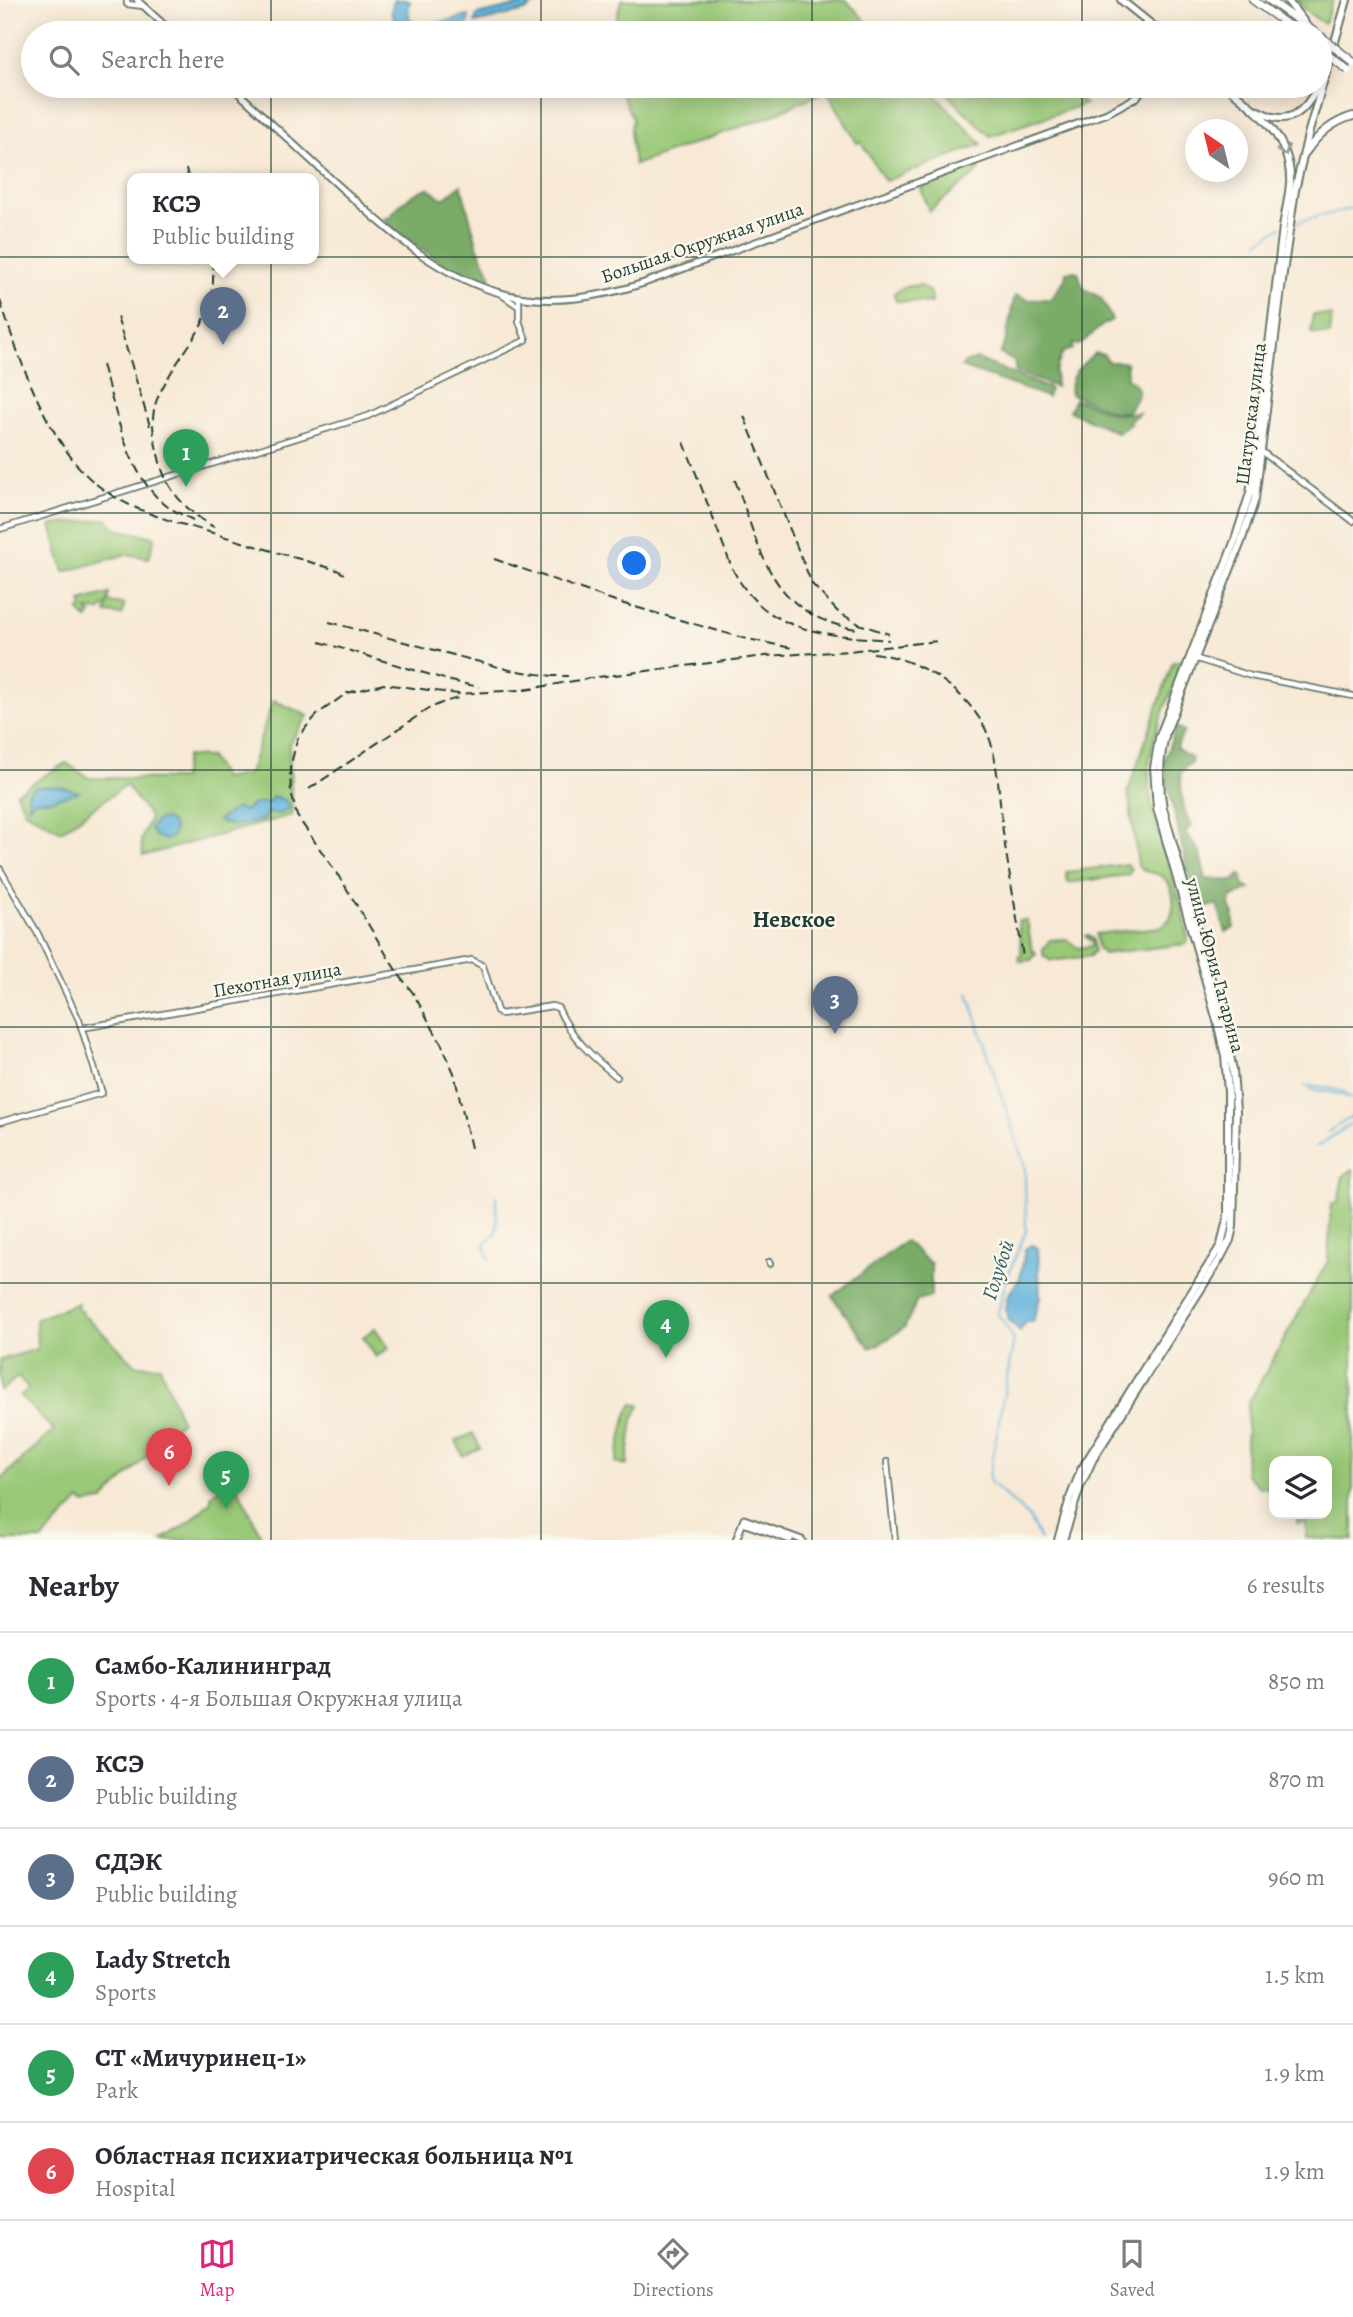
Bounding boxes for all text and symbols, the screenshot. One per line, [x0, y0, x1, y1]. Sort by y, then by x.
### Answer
search box [21, 21, 1332, 98]
icon: search [45, 41, 83, 79]
text: Search here [101, 42, 225, 77]
north arrow [1185, 119, 1248, 182]
one-way arrow [1276, 145, 1290, 157]
popup [127, 173, 319, 264]
text: КСЭ [152, 186, 201, 221]
street label: Большая Окружная улица [597, 196, 807, 290]
text: Public building [152, 221, 294, 252]
pin: 2 [200, 287, 246, 345]
street label: Шатурская улица [1229, 341, 1273, 487]
pin: 1 [163, 429, 209, 487]
your location [617, 546, 651, 580]
street label: улица Юрия Гагарина [1179, 874, 1251, 1056]
district label: Невское [753, 904, 835, 935]
street label: Пехотная улица [211, 956, 344, 1004]
pin: 3 [812, 976, 858, 1034]
water label: Голубой [975, 1236, 1021, 1304]
pin: 4 [643, 1300, 689, 1358]
pin: 6 [146, 1428, 192, 1486]
pin: 5 [203, 1451, 249, 1509]
map controls [1269, 1456, 1332, 1519]
button: layers [1269, 1456, 1332, 1519]
text: Nearby [28, 1566, 119, 1606]
text: 6 results [1247, 1570, 1325, 1601]
text: Самбо-Калининград [95, 1648, 331, 1683]
text: 1 [47, 1666, 55, 1697]
text: 850 m [1268, 1666, 1325, 1697]
text: Sports · 4-я Большая Окружная улица [95, 1683, 463, 1714]
text: КСЭ [95, 1746, 144, 1781]
text: 2 [45, 1764, 57, 1795]
text: 870 m [1268, 1764, 1325, 1795]
text: Public building [95, 1781, 237, 1812]
text: СДЭК [95, 1844, 162, 1879]
text: 3 [46, 1862, 56, 1893]
text: 960 m [1268, 1862, 1325, 1893]
text: Public building [95, 1879, 237, 1910]
text: Lady Stretch [95, 1942, 231, 1977]
text: 4 [46, 1960, 56, 1991]
text: 1.5 km [1265, 1960, 1325, 1991]
text: Sports [95, 1977, 156, 2008]
text: СТ «Мичуринец-1» [95, 2040, 306, 2075]
text: 5 [46, 2058, 56, 2089]
text: 1.9 km [1265, 2058, 1325, 2089]
text: Park [95, 2075, 138, 2106]
text: Областная психиатрическая больница №1 [95, 2138, 573, 2173]
text: 6 [46, 2156, 56, 2187]
text: 1.9 km [1265, 2156, 1325, 2187]
text: Hospital [95, 2173, 175, 2204]
tab: Map [198, 2235, 236, 2303]
tab: Directions [632, 2235, 714, 2303]
tab: Saved [1110, 2235, 1155, 2303]

